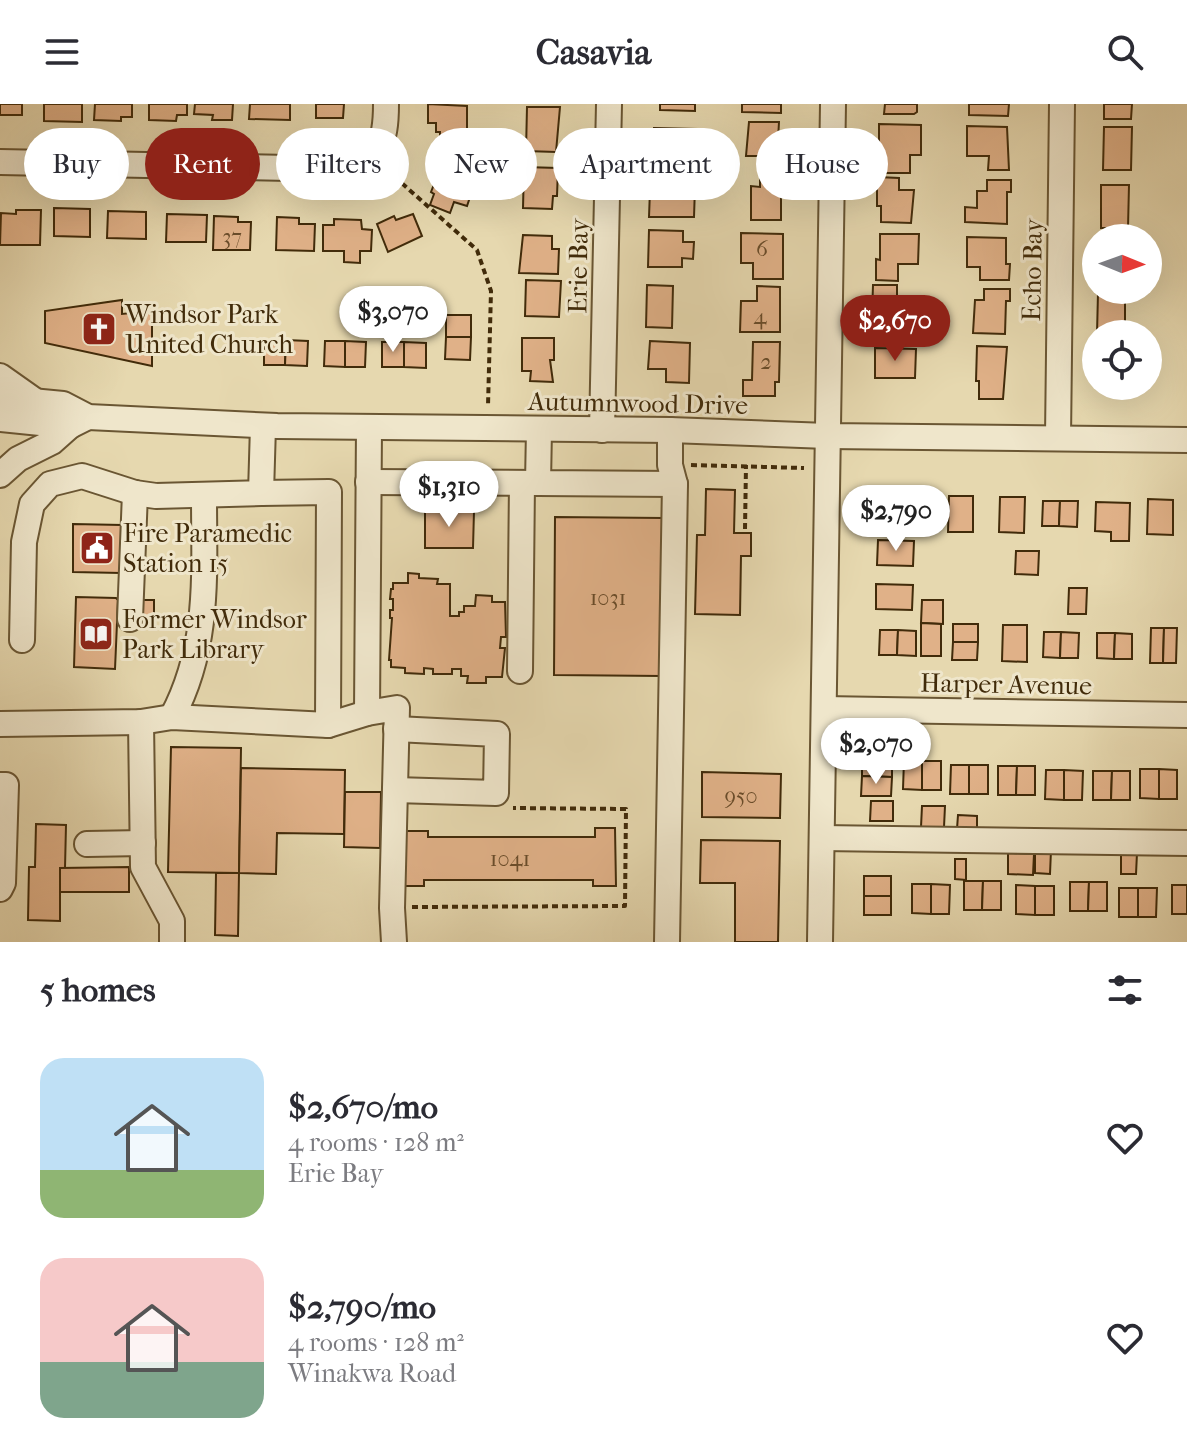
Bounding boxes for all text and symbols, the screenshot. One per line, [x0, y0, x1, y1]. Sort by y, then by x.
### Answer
icon: menu [40, 30, 84, 74]
icon: search [1103, 30, 1147, 74]
text: Casavia [536, 31, 651, 73]
chip: Buy [24, 128, 129, 200]
chip: Rent [145, 128, 260, 200]
chip: Filters [276, 128, 409, 200]
chip: New [425, 128, 537, 200]
chip: Apartment [553, 128, 740, 200]
chip: House [756, 128, 888, 200]
street label: Erie Bay [562, 217, 595, 314]
street label: Echo Bay [1016, 217, 1049, 322]
house number: 37 [222, 224, 242, 250]
north arrow [1082, 224, 1162, 304]
map controls [1082, 224, 1162, 400]
house number: 6 [756, 236, 768, 262]
pin: $3,070 [328, 286, 458, 354]
pin: $2,670 [830, 295, 960, 363]
text: $3,070 [357, 296, 429, 327]
place label: Windsor Park United Church [124, 299, 293, 360]
house number: 4 [754, 304, 768, 330]
text: $2,670 [858, 305, 932, 336]
church icon: Windsor Park United Church [80, 310, 118, 348]
button: locate [1082, 320, 1162, 400]
house number: 2 [760, 349, 772, 375]
street label: Autumnwood Drive [527, 386, 748, 421]
pin: $1,310 [384, 461, 514, 529]
text: $1,310 [418, 471, 480, 502]
pin: $2,790 [831, 485, 961, 553]
text: $2,790 [860, 495, 932, 526]
place label: Fire Paramedic Station 15 [123, 518, 292, 579]
public building icon: Fire Paramedic Station 15 [78, 529, 116, 567]
house number: 1031 [590, 585, 626, 611]
place label: Former Windsor Park Library [122, 604, 307, 665]
library icon: Former Windsor Park Library [77, 615, 115, 653]
street label: Harper Avenue [920, 668, 1092, 701]
pin: $2,070 [811, 718, 941, 786]
text: $2,070 [839, 728, 913, 759]
house number: 950 [724, 783, 758, 809]
house number: 1041 [490, 846, 530, 872]
icon: filters [1103, 968, 1147, 1012]
text: 5 homes [40, 970, 155, 1010]
text: $2,670/mo [288, 1087, 438, 1127]
icon: home [104, 1090, 200, 1186]
icon: heart [1103, 1116, 1147, 1160]
text: 4 rooms · 128 m² [288, 1127, 464, 1158]
text: Erie Bay [288, 1158, 383, 1189]
text: $2,790/mo [288, 1287, 436, 1327]
icon: home [104, 1290, 200, 1386]
icon: heart [1103, 1316, 1147, 1360]
text: 4 rooms · 128 m² [288, 1327, 464, 1358]
text: Winakwa Road [288, 1358, 456, 1389]

